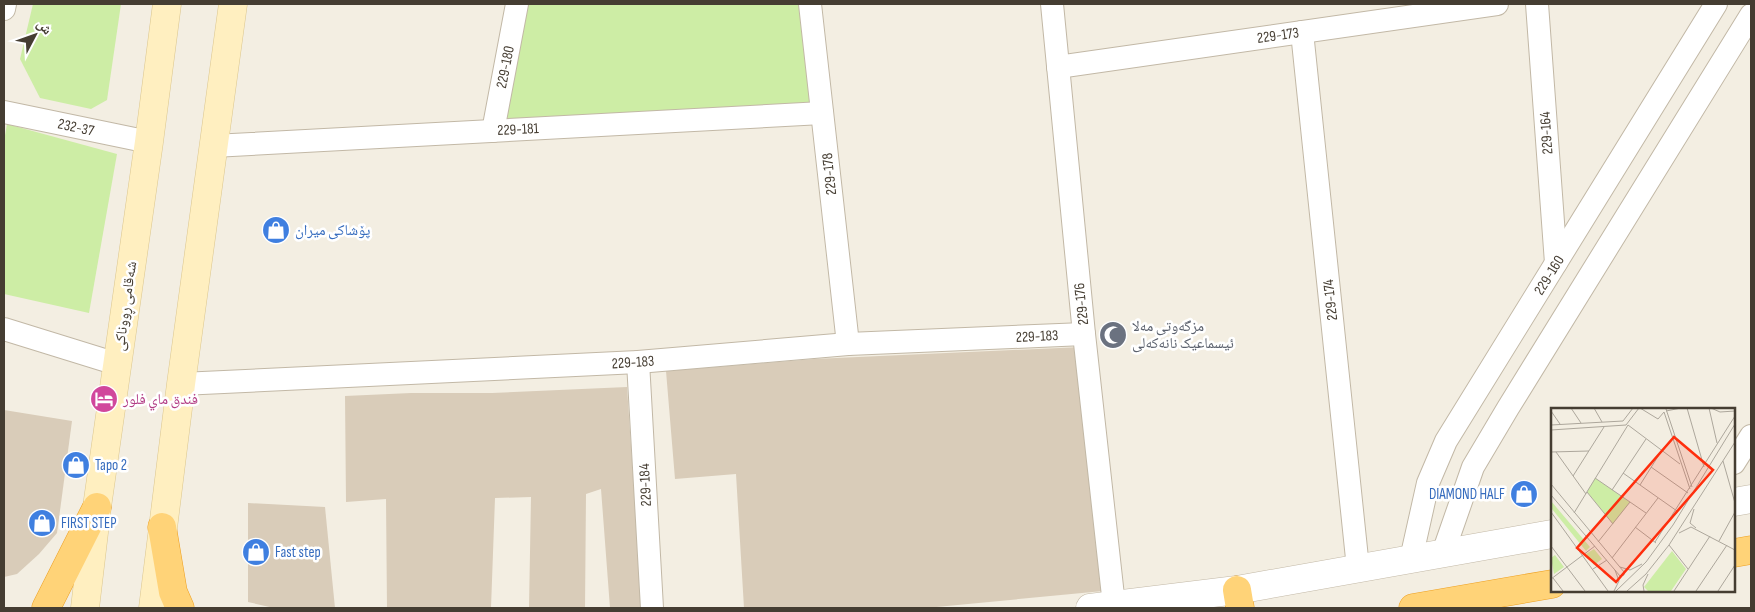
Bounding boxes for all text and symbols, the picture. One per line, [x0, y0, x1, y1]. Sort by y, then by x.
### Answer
north arrow [10, 10, 60, 60]
text: ش [33, 16, 56, 38]
street label: 229-173 [1256, 23, 1300, 48]
street label: 229-180 [492, 44, 519, 90]
street label: 229-164 [1536, 111, 1557, 155]
street label: 232-37 [56, 114, 96, 141]
street label: 229-181 [497, 119, 540, 140]
street label: 229-178 [818, 152, 841, 196]
shop icon: پۆشاکی ميران [261, 215, 291, 245]
place label: پۆشاکی ميران [295, 221, 370, 240]
street label: 229-160 [1530, 252, 1569, 299]
street label: شەقامی ڕووناکی [110, 260, 143, 353]
street label: 229-174 [1319, 278, 1342, 321]
street label: 229-176 [1070, 282, 1093, 326]
place label: مزگەوتی مەلا ئیسماعیک نانەکەلی [1132, 317, 1234, 353]
mosque icon: مزگەوتی مەلا ئیسماعیک نانەکەلی [1098, 320, 1128, 350]
street label: 229-183 [1015, 326, 1059, 347]
street label: 229-183 [611, 352, 655, 373]
hotel icon: فندق ماي فلور [89, 384, 119, 414]
place label: فندق ماي فلور [122, 390, 198, 411]
inset map [1551, 408, 1735, 592]
shop icon: Tapo 2 [61, 450, 91, 480]
place label: Tapo 2 [95, 456, 127, 475]
street label: 229-184 [635, 463, 656, 507]
shop icon: DIAMOND HALF [1509, 479, 1539, 509]
place label: DIAMOND HALF [1429, 485, 1505, 504]
shop icon: FIRST STEP [27, 508, 57, 538]
place label: FIRST STEP [61, 514, 117, 533]
shop icon: Fast step [241, 537, 271, 567]
place label: Fast step [275, 543, 321, 562]

